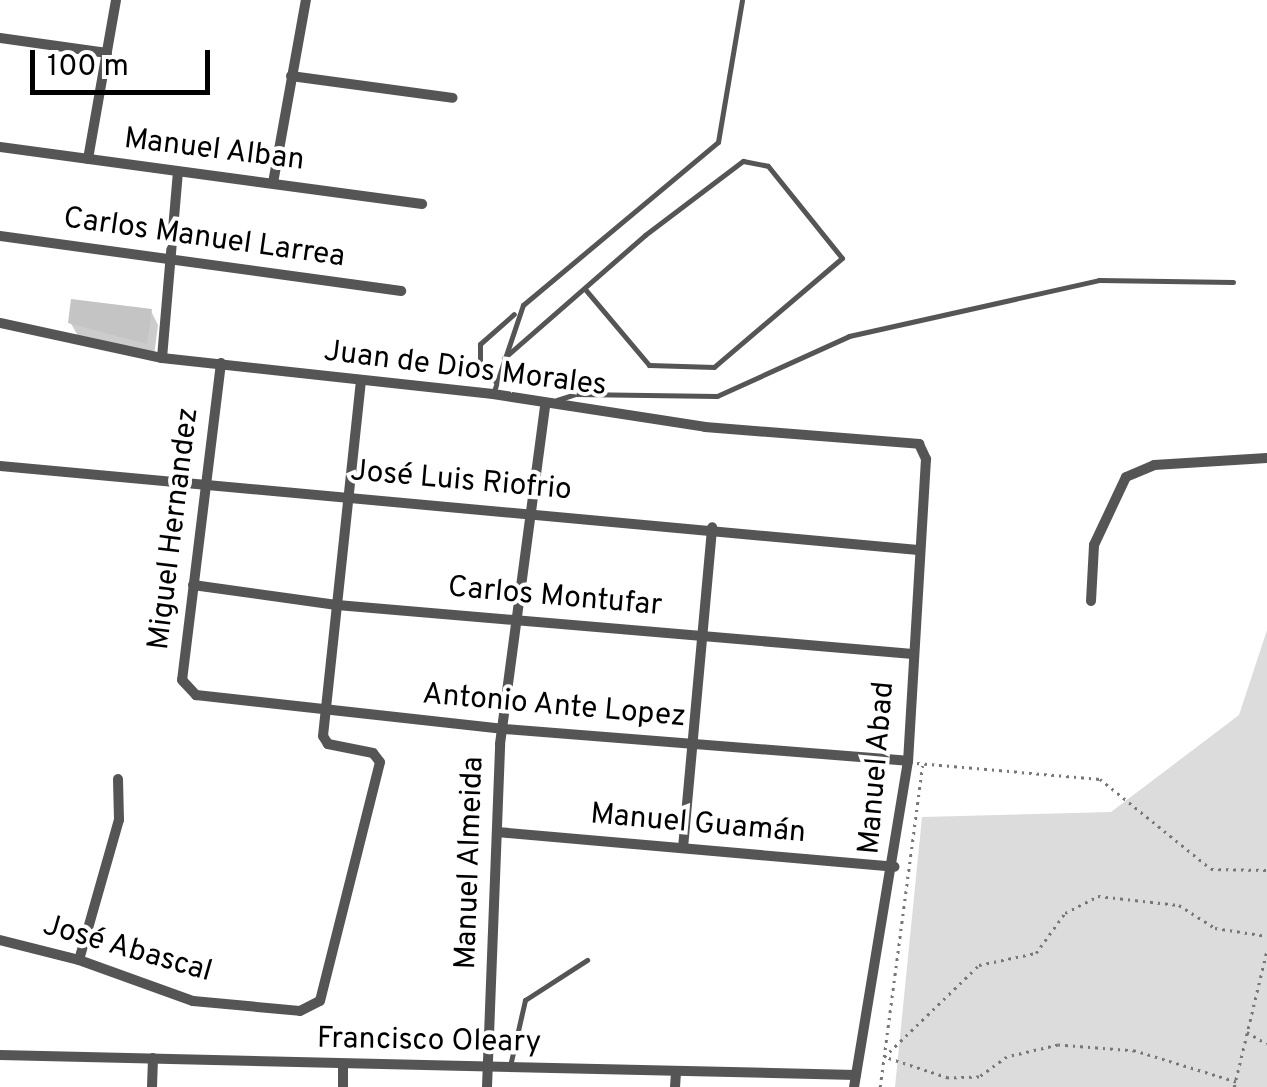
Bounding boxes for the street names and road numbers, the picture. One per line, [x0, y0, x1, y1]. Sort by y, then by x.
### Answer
street label: Manuel Alban [121, 122, 307, 180]
street label: Carlos Manuel Larrea [61, 201, 347, 277]
street label: Juan de Dios Morales [322, 335, 608, 405]
street label: Miguel Hernandez [142, 406, 208, 652]
street label: José Luis Riofrio [349, 454, 573, 510]
street label: Carlos Montufar [446, 571, 664, 625]
street label: Antonio Ante Lopez [420, 677, 688, 737]
street label: Manuel Abad [852, 679, 904, 857]
street label: Manuel Almeida [449, 755, 493, 971]
street label: Manuel Guamán [589, 798, 807, 852]
street label: José Abascal [38, 909, 216, 991]
street label: Francisco Oleary [317, 1022, 541, 1062]

